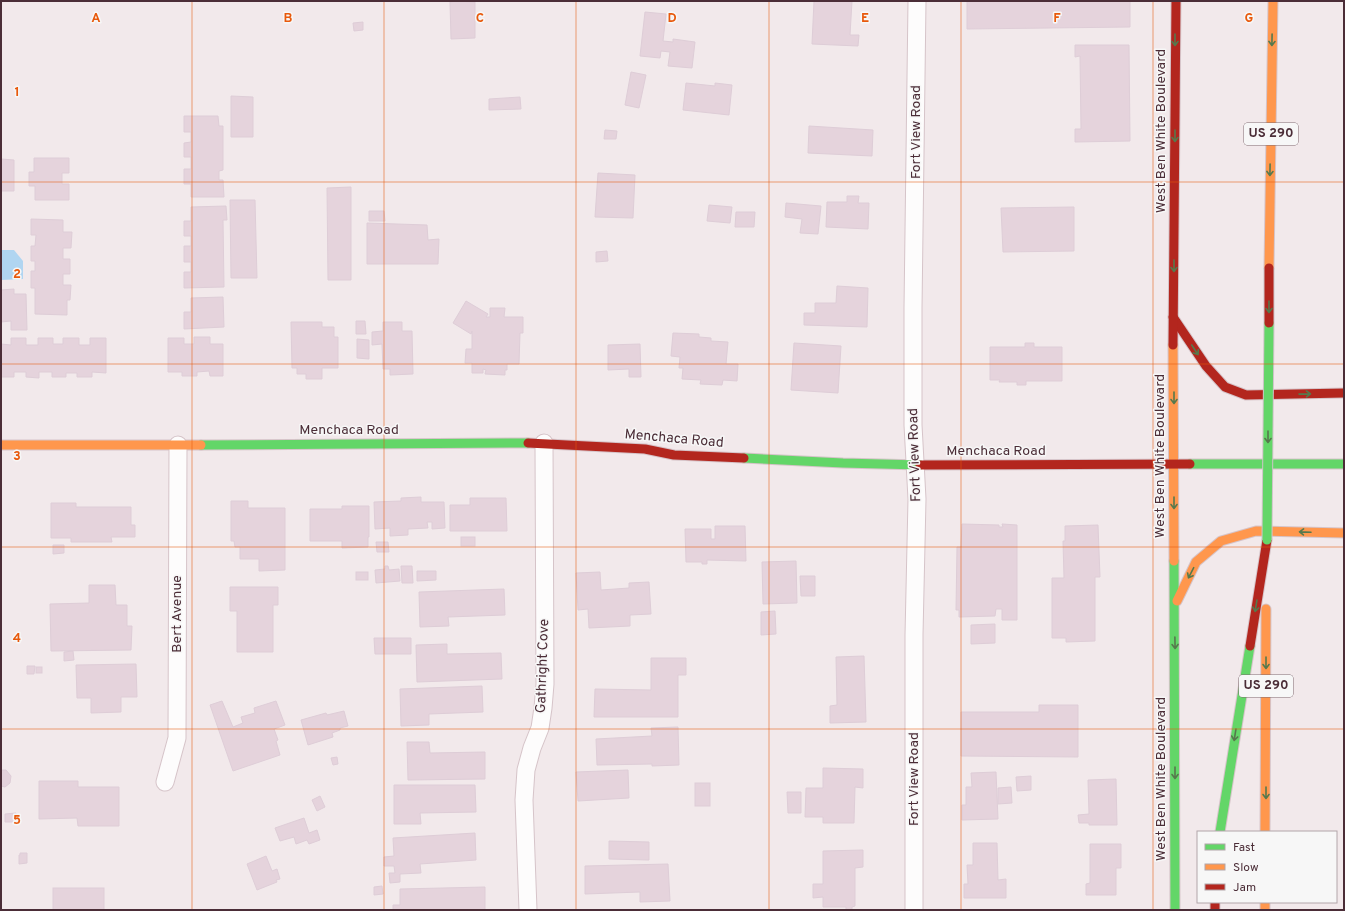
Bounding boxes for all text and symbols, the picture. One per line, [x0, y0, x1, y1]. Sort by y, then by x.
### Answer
text: A [91, 11, 101, 27]
text: B [284, 11, 293, 27]
text: C [476, 11, 484, 27]
text: D [667, 11, 677, 27]
text: E [861, 11, 869, 27]
text: F [1053, 11, 1061, 27]
text: G [1245, 11, 1254, 27]
one-way arrow [1171, 33, 1179, 46]
one-way arrow [1268, 33, 1276, 46]
street label: West Ben White Boulevard [1153, 49, 1170, 213]
text: 1 [14, 85, 20, 101]
street label: Fort View Road [908, 85, 925, 179]
road number: US 290 [1244, 123, 1298, 145]
one-way arrow [1171, 129, 1179, 142]
one-way arrow [1266, 163, 1274, 176]
one-way arrow [1170, 259, 1178, 272]
text: 2 [13, 267, 21, 283]
one-way arrow [1265, 300, 1272, 313]
one-way arrow [1191, 344, 1199, 355]
street label: West Ben White Boulevard [1152, 374, 1169, 538]
one-way arrow [1298, 390, 1311, 398]
one-way arrow [1170, 391, 1178, 404]
street label: Fort View Road [905, 408, 925, 502]
street label: Menchaca Road [299, 422, 399, 439]
street label: Menchaca Road [624, 426, 724, 452]
one-way arrow [1264, 430, 1272, 443]
street label: Menchaca Road [946, 443, 1046, 460]
text: 3 [13, 449, 21, 465]
one-way arrow [1170, 496, 1178, 509]
one-way arrow [1299, 528, 1312, 536]
one-way arrow [1187, 567, 1194, 579]
street label: Bert Avenue [169, 575, 186, 653]
one-way arrow [1252, 599, 1260, 612]
street label: Gathright Cove [533, 619, 553, 713]
text: 4 [13, 631, 21, 647]
one-way arrow [1171, 636, 1179, 649]
one-way arrow [1262, 656, 1270, 669]
road number: US 290 [1239, 675, 1293, 697]
street label: West Ben White Boulevard [1153, 697, 1170, 861]
one-way arrow [1231, 728, 1239, 741]
street label: Fort View Road [906, 732, 923, 826]
one-way arrow [1171, 766, 1179, 779]
one-way arrow [1262, 786, 1270, 799]
text: 5 [13, 813, 21, 829]
legend [1197, 831, 1337, 903]
text: Fast [1233, 840, 1255, 856]
text: Slow [1233, 860, 1259, 876]
text: Jam [1233, 880, 1256, 896]

